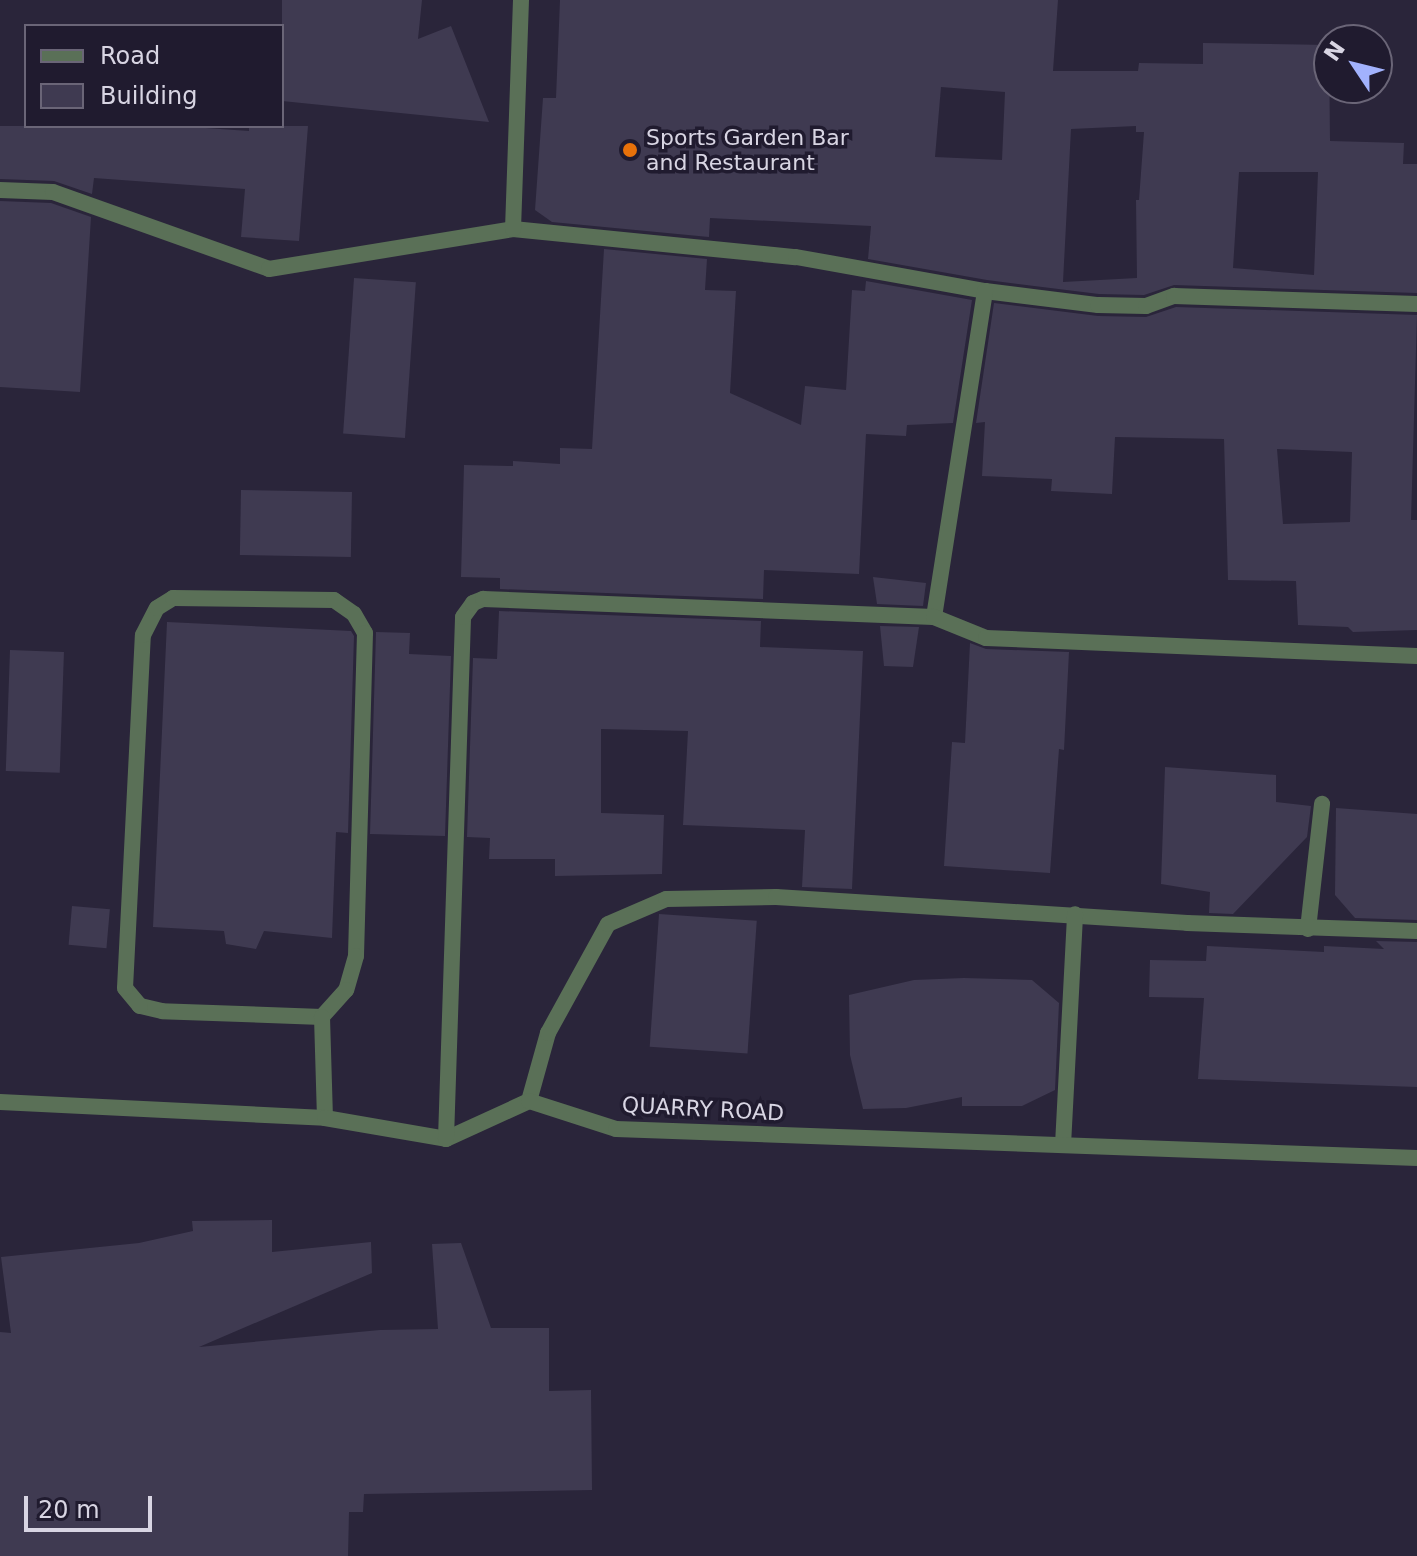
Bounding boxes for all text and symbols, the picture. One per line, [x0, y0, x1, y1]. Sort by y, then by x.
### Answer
legend [24, 24, 284, 128]
north arrow [1313, 24, 1393, 104]
text: N [1319, 36, 1350, 66]
text: Road [100, 42, 160, 70]
text: Building [100, 82, 197, 110]
place label: Sports Garden Bar and Restaurant [646, 124, 849, 176]
marker: Sports Garden Bar and Restaurant [621, 141, 639, 159]
street label: QUARRY ROAD [621, 1092, 785, 1126]
scale bar [28, 1480, 156, 1530]
text: 20 m [38, 1496, 100, 1524]

